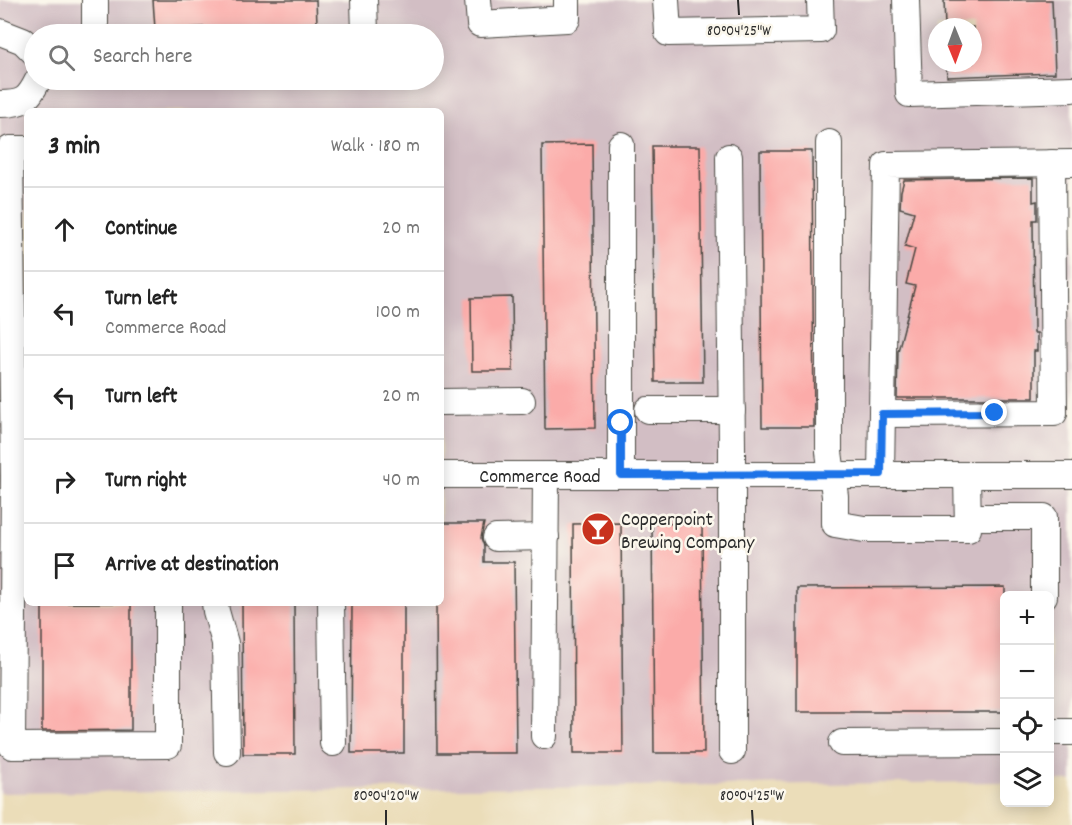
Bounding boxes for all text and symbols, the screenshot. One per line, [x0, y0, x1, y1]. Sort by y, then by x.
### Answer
north arrow [928, 18, 982, 72]
text: 80°04'25"W [707, 21, 771, 43]
search box [24, 24, 444, 90]
icon: search [45, 41, 78, 74]
text: Search here [93, 42, 192, 73]
text: 3 min [48, 129, 100, 166]
text: Walk · 180 m [331, 133, 420, 161]
icon: ahead [48, 213, 81, 246]
text: Continue [105, 214, 177, 245]
text: 20 m [382, 215, 420, 243]
text: Turn left [105, 284, 177, 315]
icon: left [48, 297, 81, 330]
text: 100 m [376, 299, 420, 327]
text: Commerce Road [105, 315, 226, 343]
icon: left [48, 381, 81, 414]
text: Turn left [105, 382, 177, 413]
text: 20 m [382, 383, 420, 411]
route end [981, 399, 1007, 425]
route start [607, 409, 633, 435]
street label: Commerce Road [479, 464, 601, 492]
icon: right [48, 465, 81, 498]
text: Turn right [105, 466, 187, 497]
text: 40 m [382, 467, 420, 495]
place label: Copperpoint Brewing Company [621, 507, 755, 558]
bar icon: Copperpoint Brewing Company [580, 511, 616, 547]
icon: arrive [48, 549, 81, 582]
text: Arrive at destination [105, 550, 279, 581]
map controls [1000, 591, 1054, 807]
button: + [1000, 591, 1054, 645]
button: − [1000, 645, 1054, 699]
button: locate [1000, 699, 1054, 753]
button: layers [1000, 753, 1054, 807]
text: 80°04'20"W [353, 786, 419, 808]
text: 80°04'25"W [720, 786, 784, 808]

